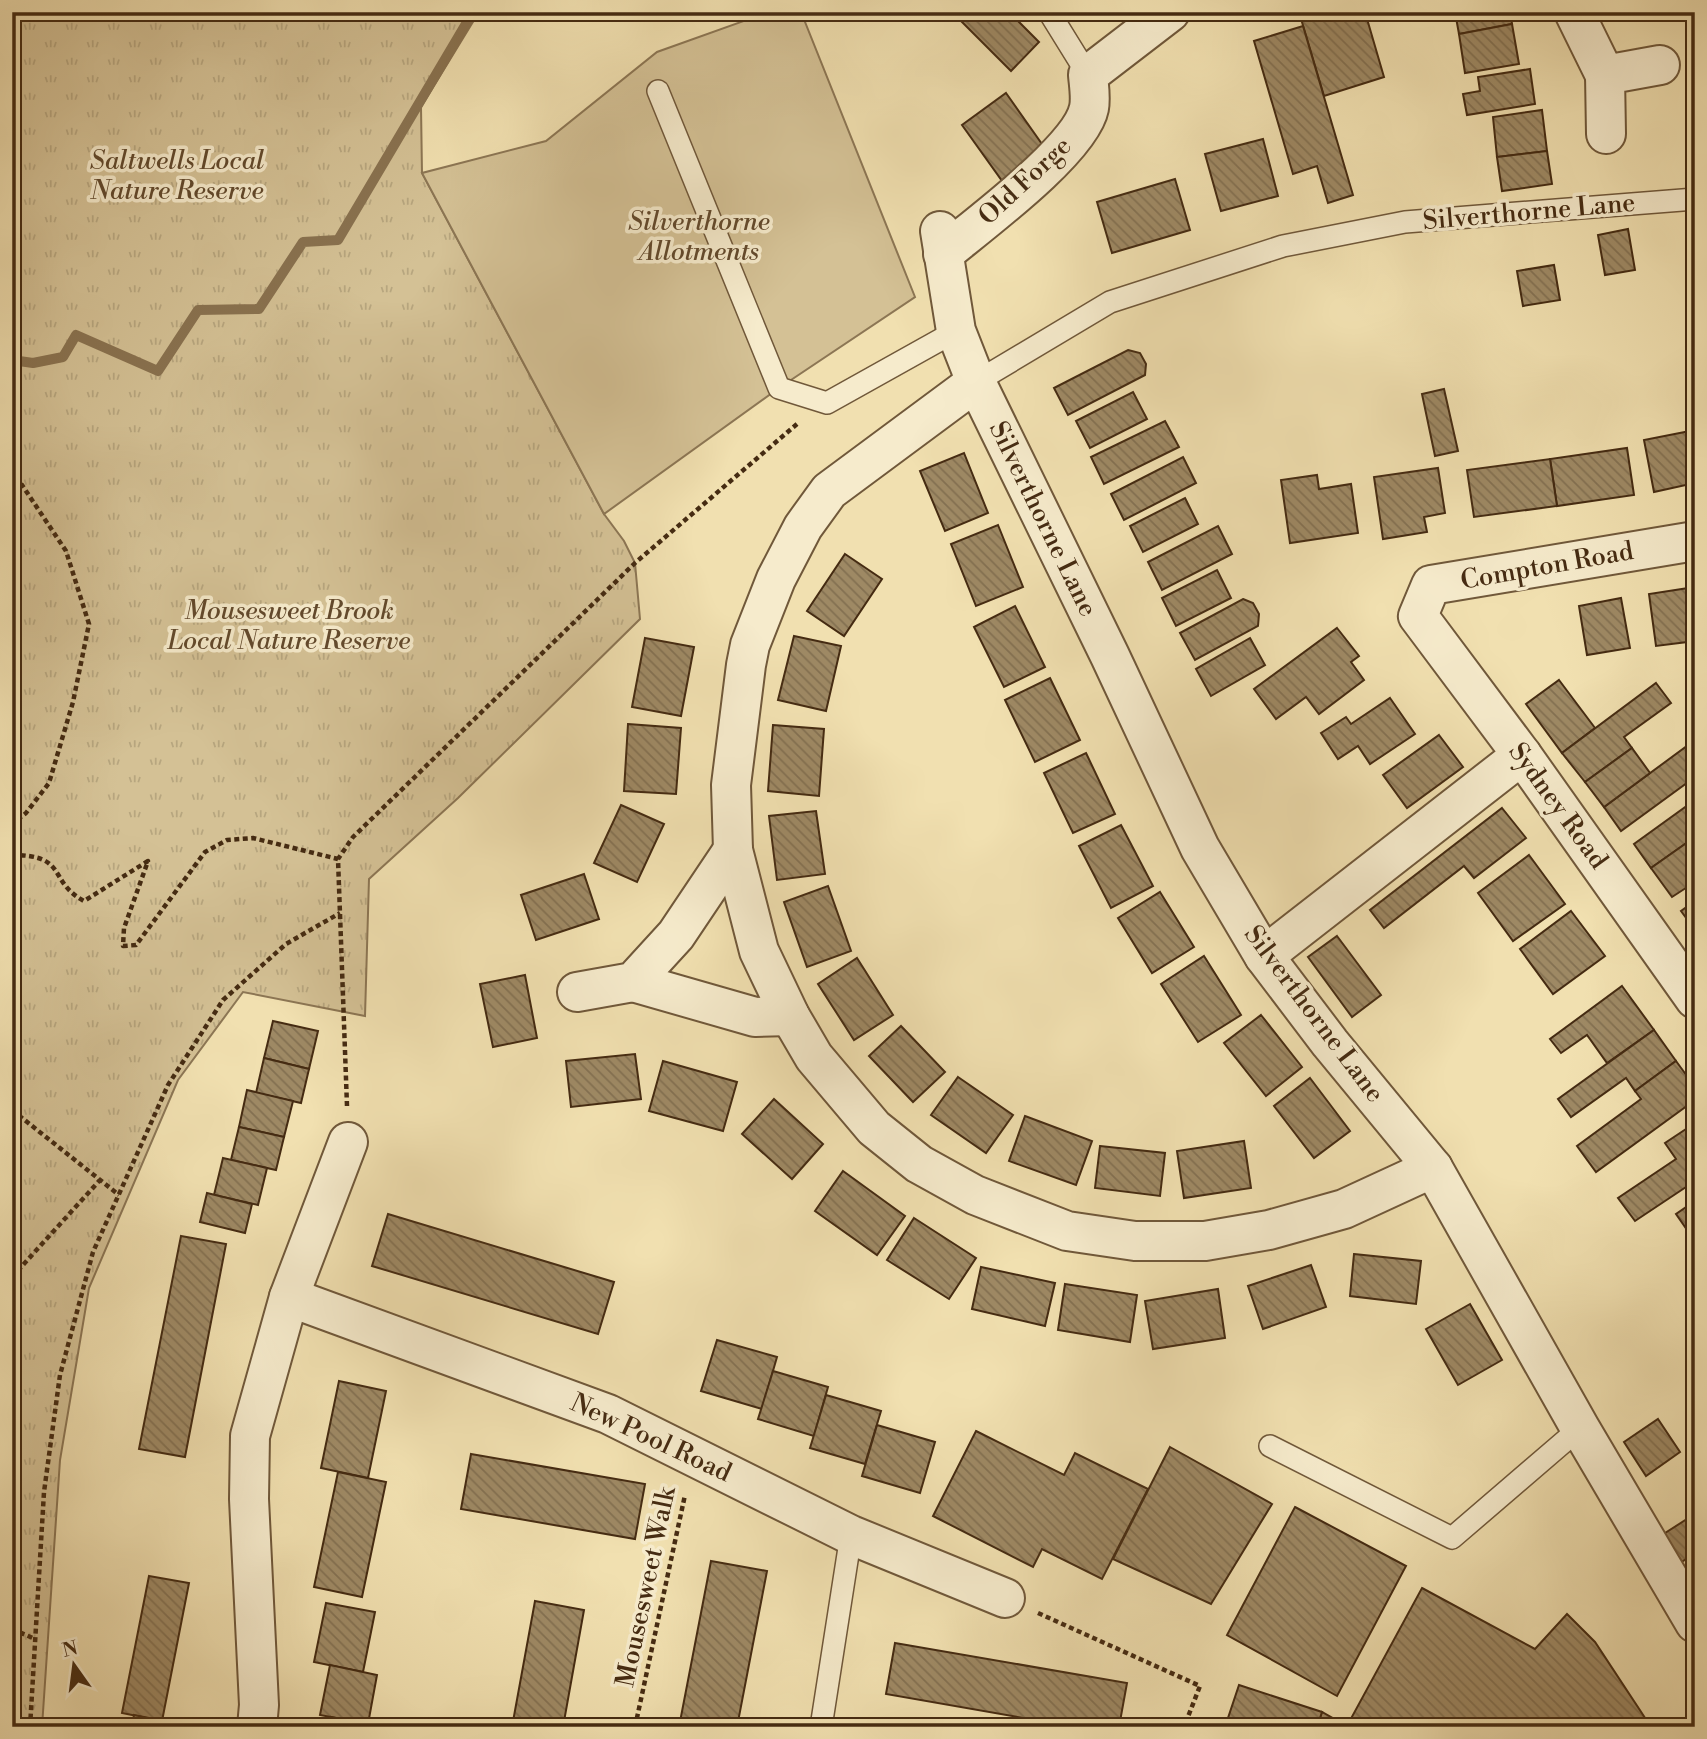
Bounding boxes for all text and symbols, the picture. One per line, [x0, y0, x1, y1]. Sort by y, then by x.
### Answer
street label: Old Forge [972, 130, 1078, 232]
park label: Saltwells Local Nature Reserve [89, 145, 265, 207]
street label: Silverthorne Lane [1421, 187, 1637, 237]
park label: Silverthorne Allotments [628, 206, 770, 268]
street label: Silverthorne Lane [982, 416, 1104, 622]
street label: Compton Road [1458, 535, 1636, 597]
park label: Mousesweet Brook Local Nature Reserve [167, 595, 410, 657]
street label: Sydney Road [1501, 737, 1615, 876]
street label: Silverthorne Lane [1237, 919, 1391, 1109]
street label: New Pool Road [565, 1387, 737, 1489]
street label: Mousesweet Walk [609, 1483, 683, 1690]
north arrow [38, 1630, 108, 1700]
text: N [60, 1636, 80, 1663]

